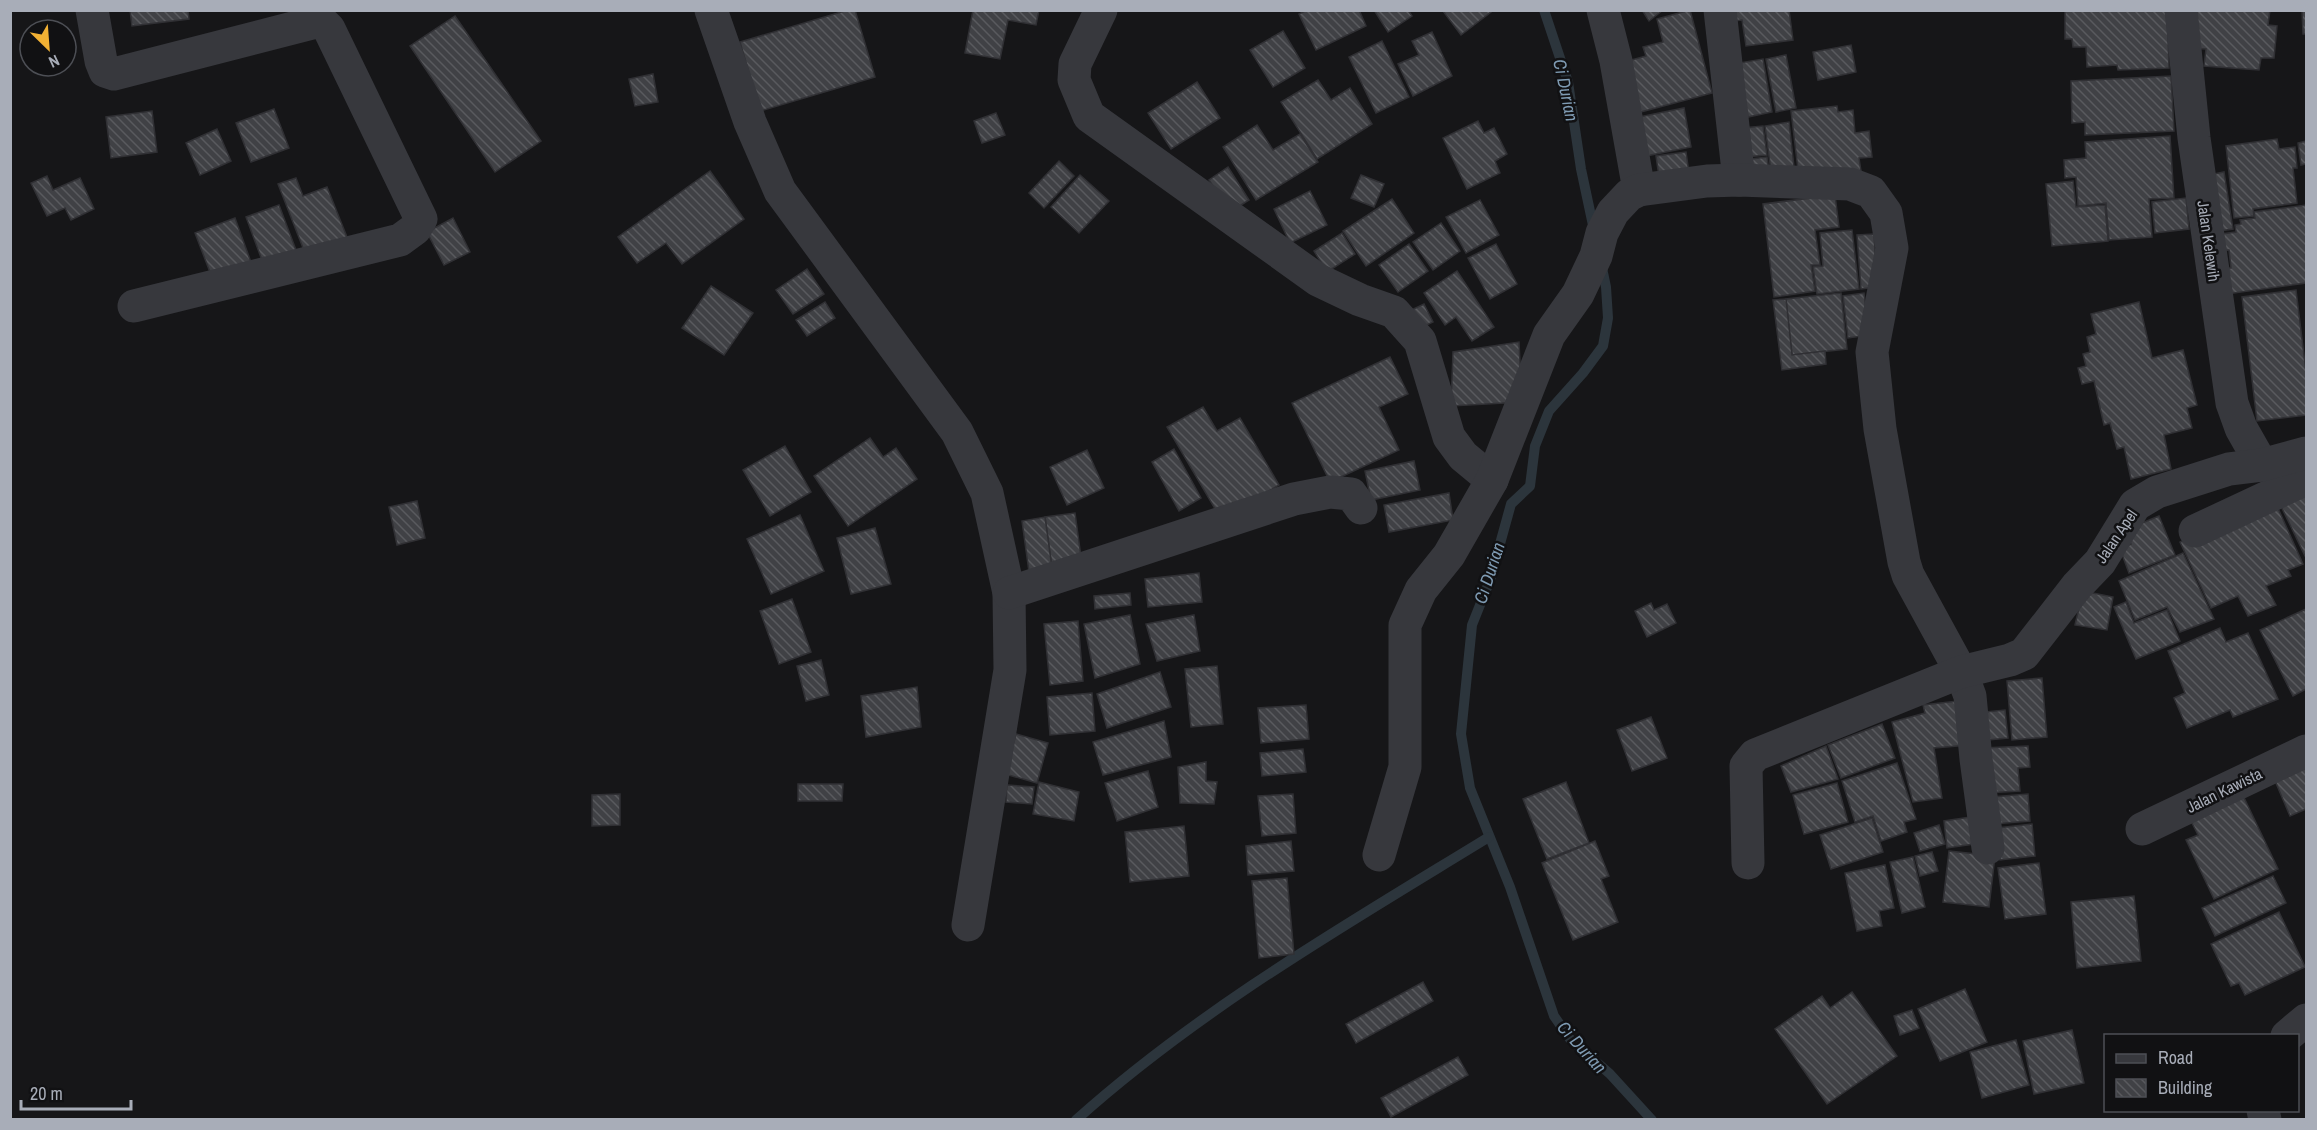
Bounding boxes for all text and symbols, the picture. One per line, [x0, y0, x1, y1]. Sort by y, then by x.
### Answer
north arrow [18, 18, 78, 78]
text: N [45, 50, 63, 74]
water label: Ci Durian [1547, 57, 1585, 123]
street label: Jalan Kelewih [2192, 199, 2226, 283]
street label: Jalan Apel [2090, 505, 2142, 567]
water label: Ci Durian [1467, 539, 1511, 607]
street label: Jalan Kawista [2182, 762, 2266, 818]
water label: Ci Durian [1552, 1015, 1612, 1079]
legend [2104, 1034, 2299, 1112]
text: Road [2158, 1045, 2193, 1070]
scale bar [21, 1073, 130, 1111]
text: Building [2158, 1075, 2213, 1100]
text: 20 m [30, 1081, 63, 1106]

